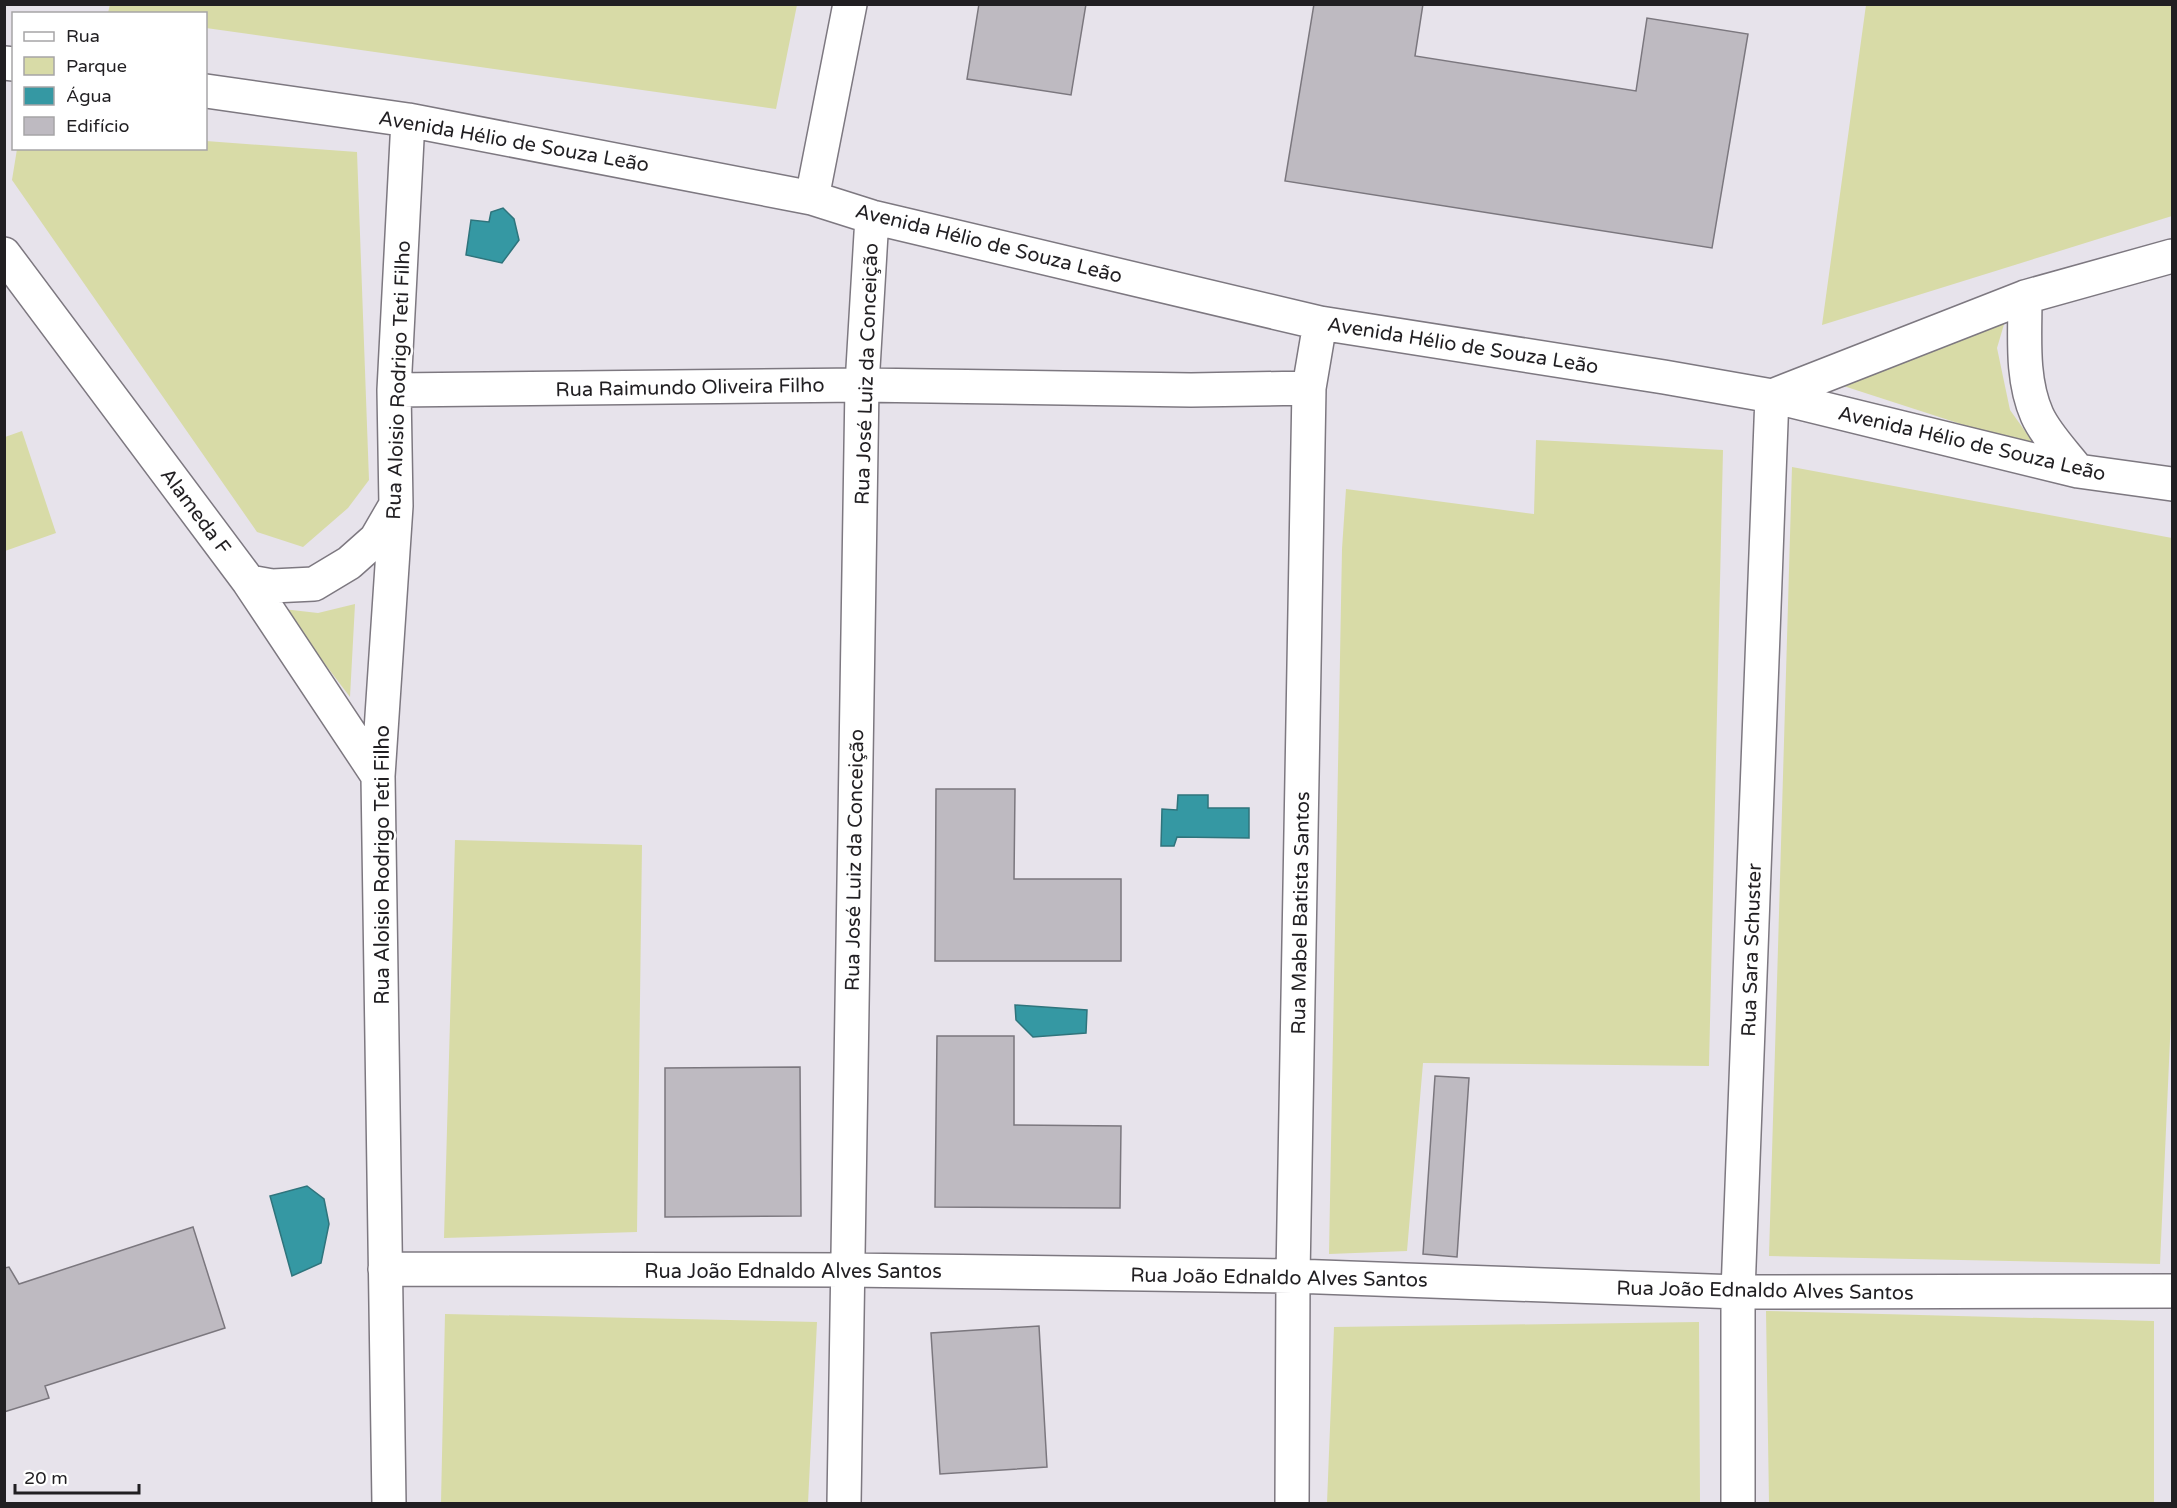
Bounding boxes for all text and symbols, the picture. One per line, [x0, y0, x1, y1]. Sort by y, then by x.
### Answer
legend [12, 12, 207, 150]
text: Rua [66, 25, 100, 47]
text: Parque [66, 55, 127, 77]
text: Água [66, 85, 112, 107]
street label: Avenida Hélio de Souza Leão [377, 106, 651, 178]
text: Edifício [66, 115, 130, 137]
street label: Avenida Hélio de Souza Leão [853, 199, 1125, 289]
street label: Rua Aloisio Rodrigo Teti Filho [382, 240, 416, 520]
street label: Rua José Luiz da Conceição [850, 243, 884, 505]
street label: Avenida Hélio de Souza Leão [1326, 313, 1600, 379]
street label: Rua Raimundo Oliveira Filho [555, 374, 825, 402]
street label: Avenida Hélio de Souza Leão [1836, 401, 2108, 486]
street label: Alameda F [155, 464, 235, 560]
street label: Rua Aloisio Rodrigo Teti Filho [371, 725, 395, 1005]
street label: Rua José Luiz da Conceição [841, 729, 869, 991]
street label: Rua Mabel Batista Santos [1287, 791, 1315, 1035]
street label: Rua Sara Schuster [1737, 862, 1767, 1037]
street label: Rua João Ednaldo Alves Santos [644, 1260, 942, 1284]
street label: Rua João Ednaldo Alves Santos [1130, 1263, 1428, 1293]
street label: Rua João Ednaldo Alves Santos [1616, 1276, 1914, 1306]
scale bar [15, 1457, 140, 1495]
text: 20 m [24, 1467, 68, 1489]

